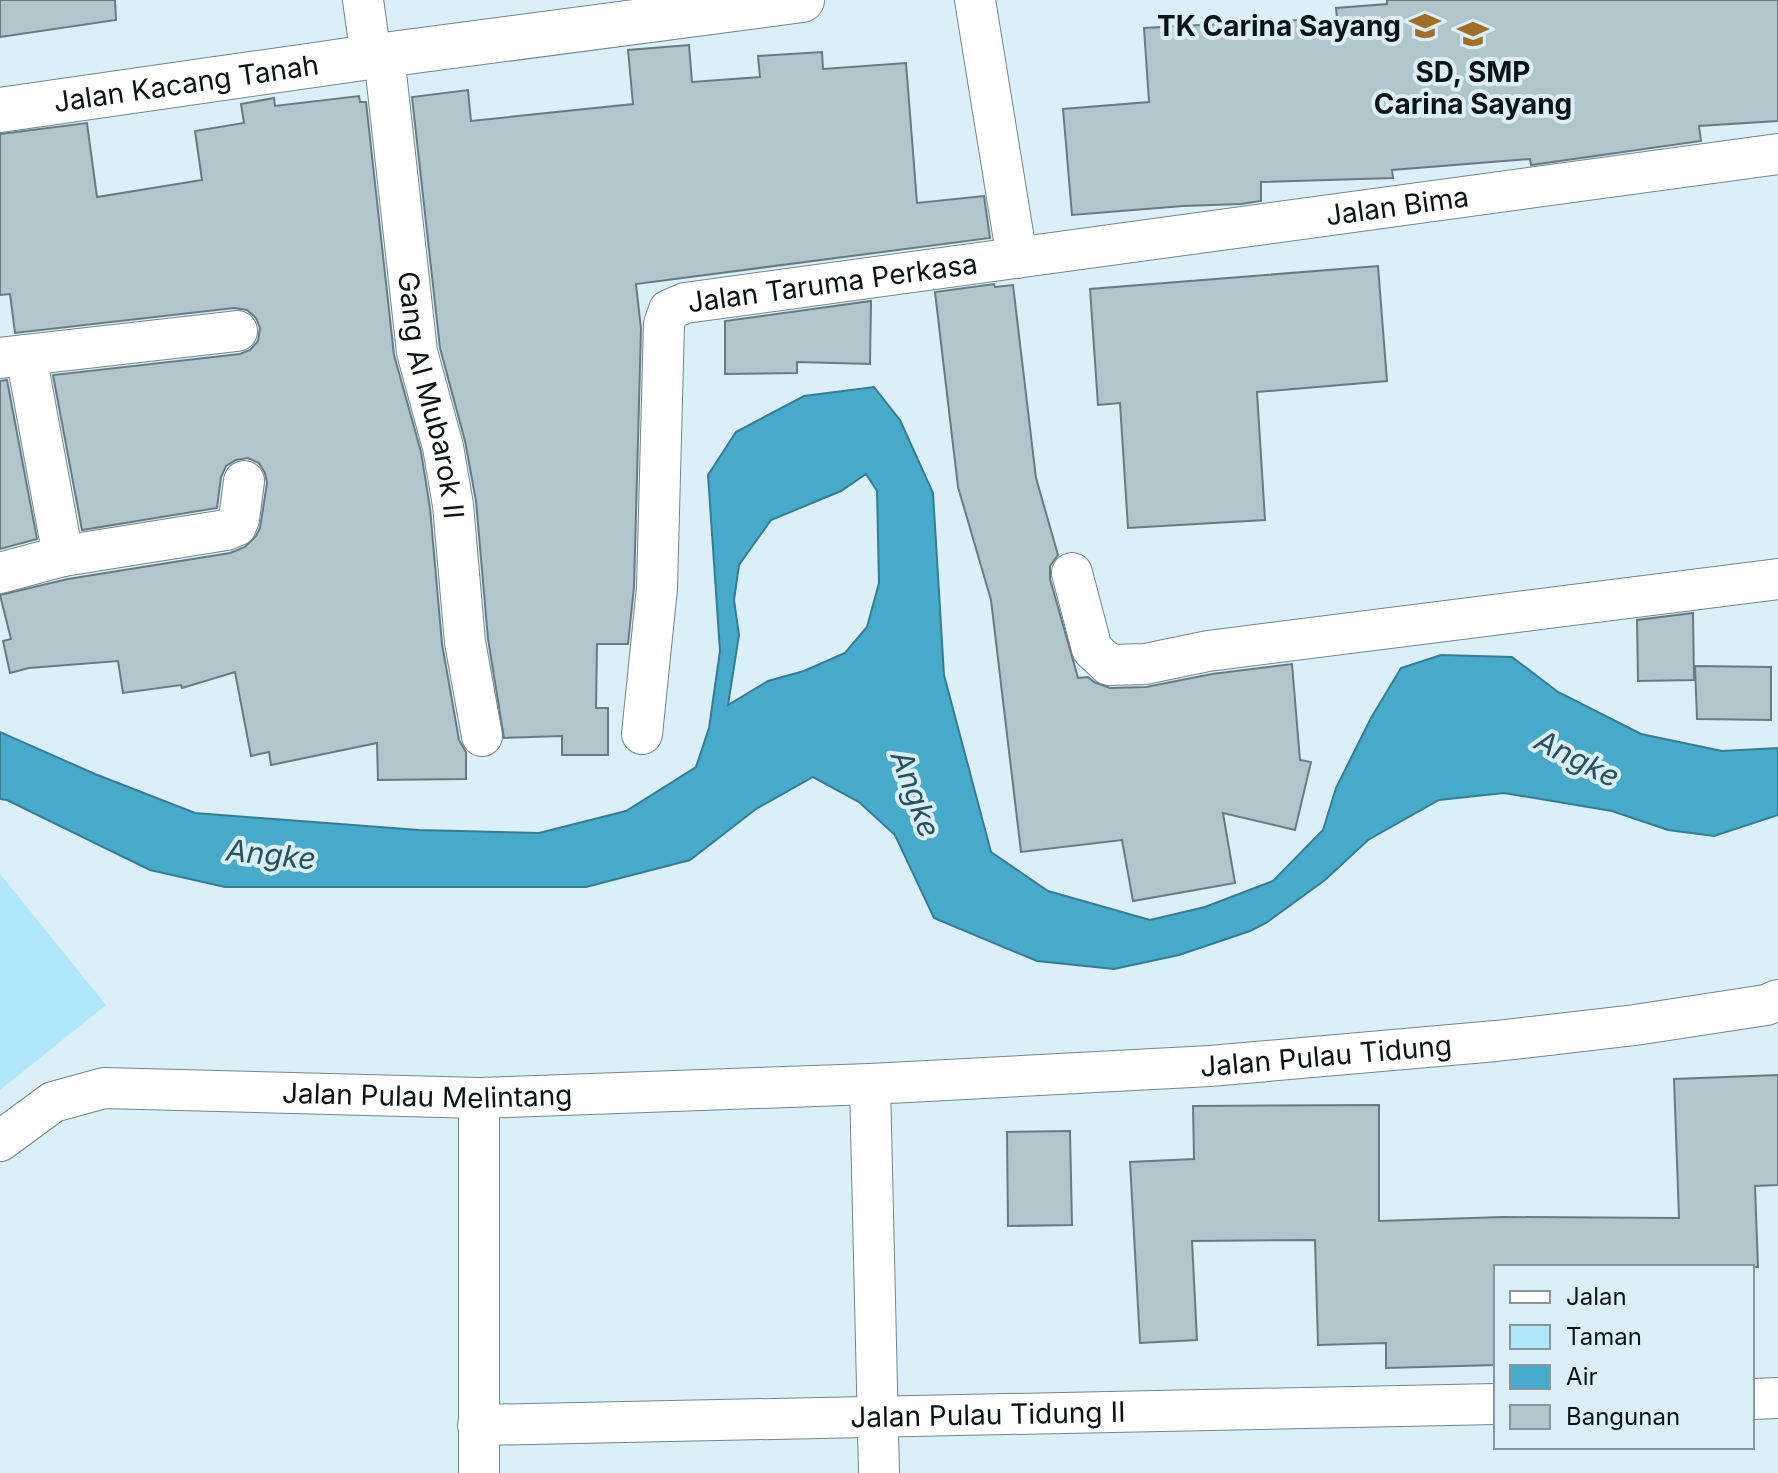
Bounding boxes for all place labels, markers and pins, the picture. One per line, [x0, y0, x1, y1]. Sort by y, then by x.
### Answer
place label: TK Carina Sayang [1157, 9, 1401, 43]
school or university icon: TK Carina Sayang [1408, 9, 1442, 43]
school or university icon: SD, SMP Carina Sayang [1456, 17, 1490, 51]
place label: SD, SMP Carina Sayang [1374, 55, 1572, 121]

